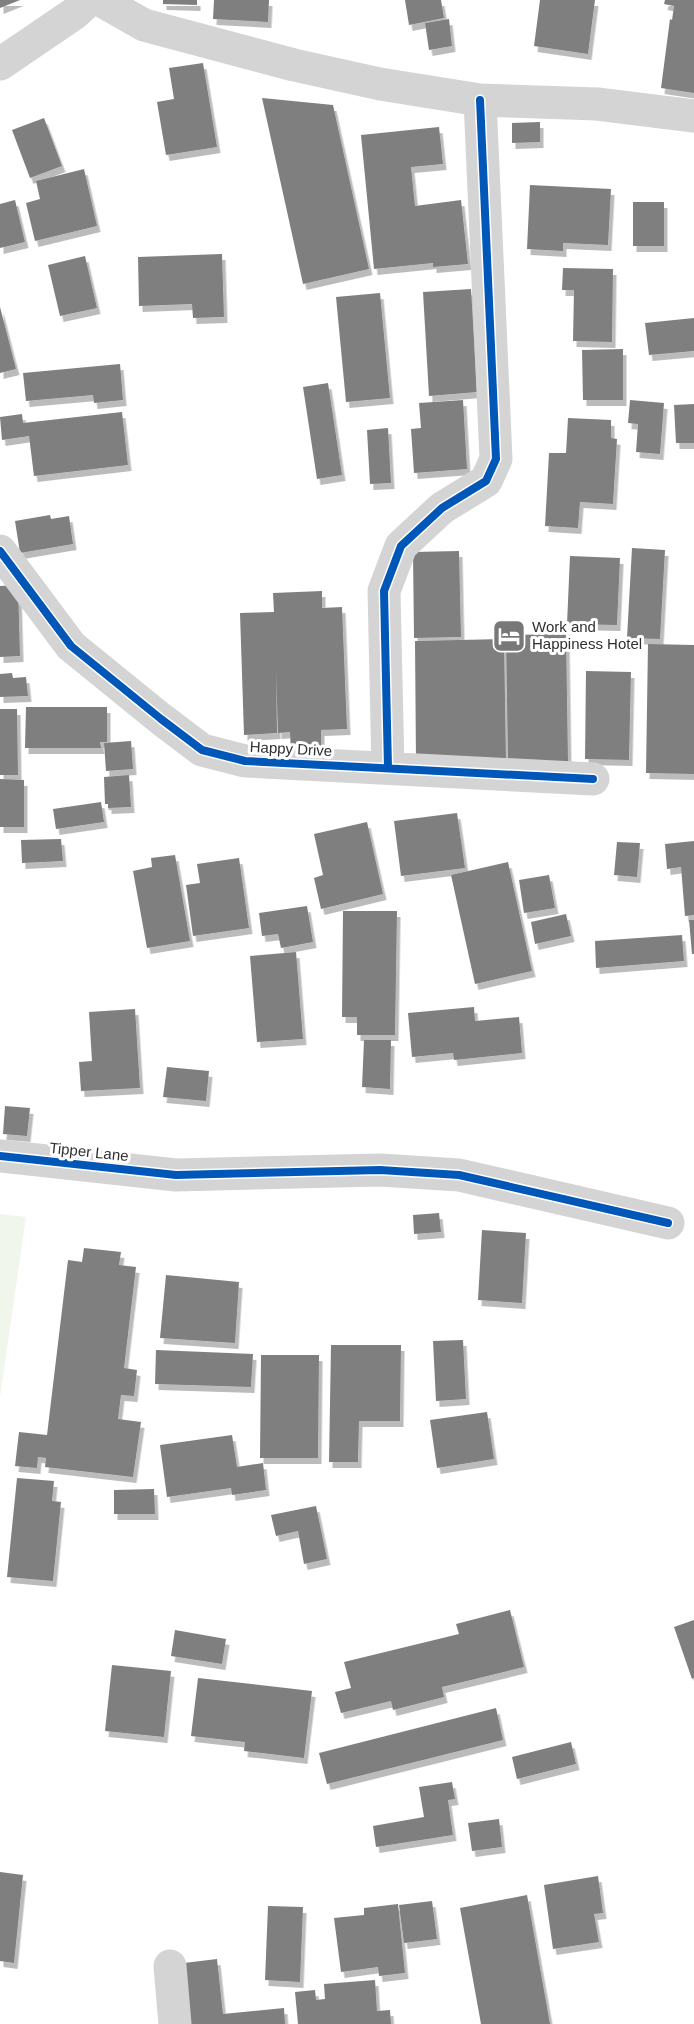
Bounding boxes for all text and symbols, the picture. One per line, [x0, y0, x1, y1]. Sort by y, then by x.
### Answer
hotel icon: Work and Happiness Hotel [491, 618, 527, 654]
place label: Work and Happiness Hotel [532, 618, 642, 652]
street label: Happy Drive [249, 738, 333, 759]
street label: Tipper Lane [49, 1139, 129, 1164]

